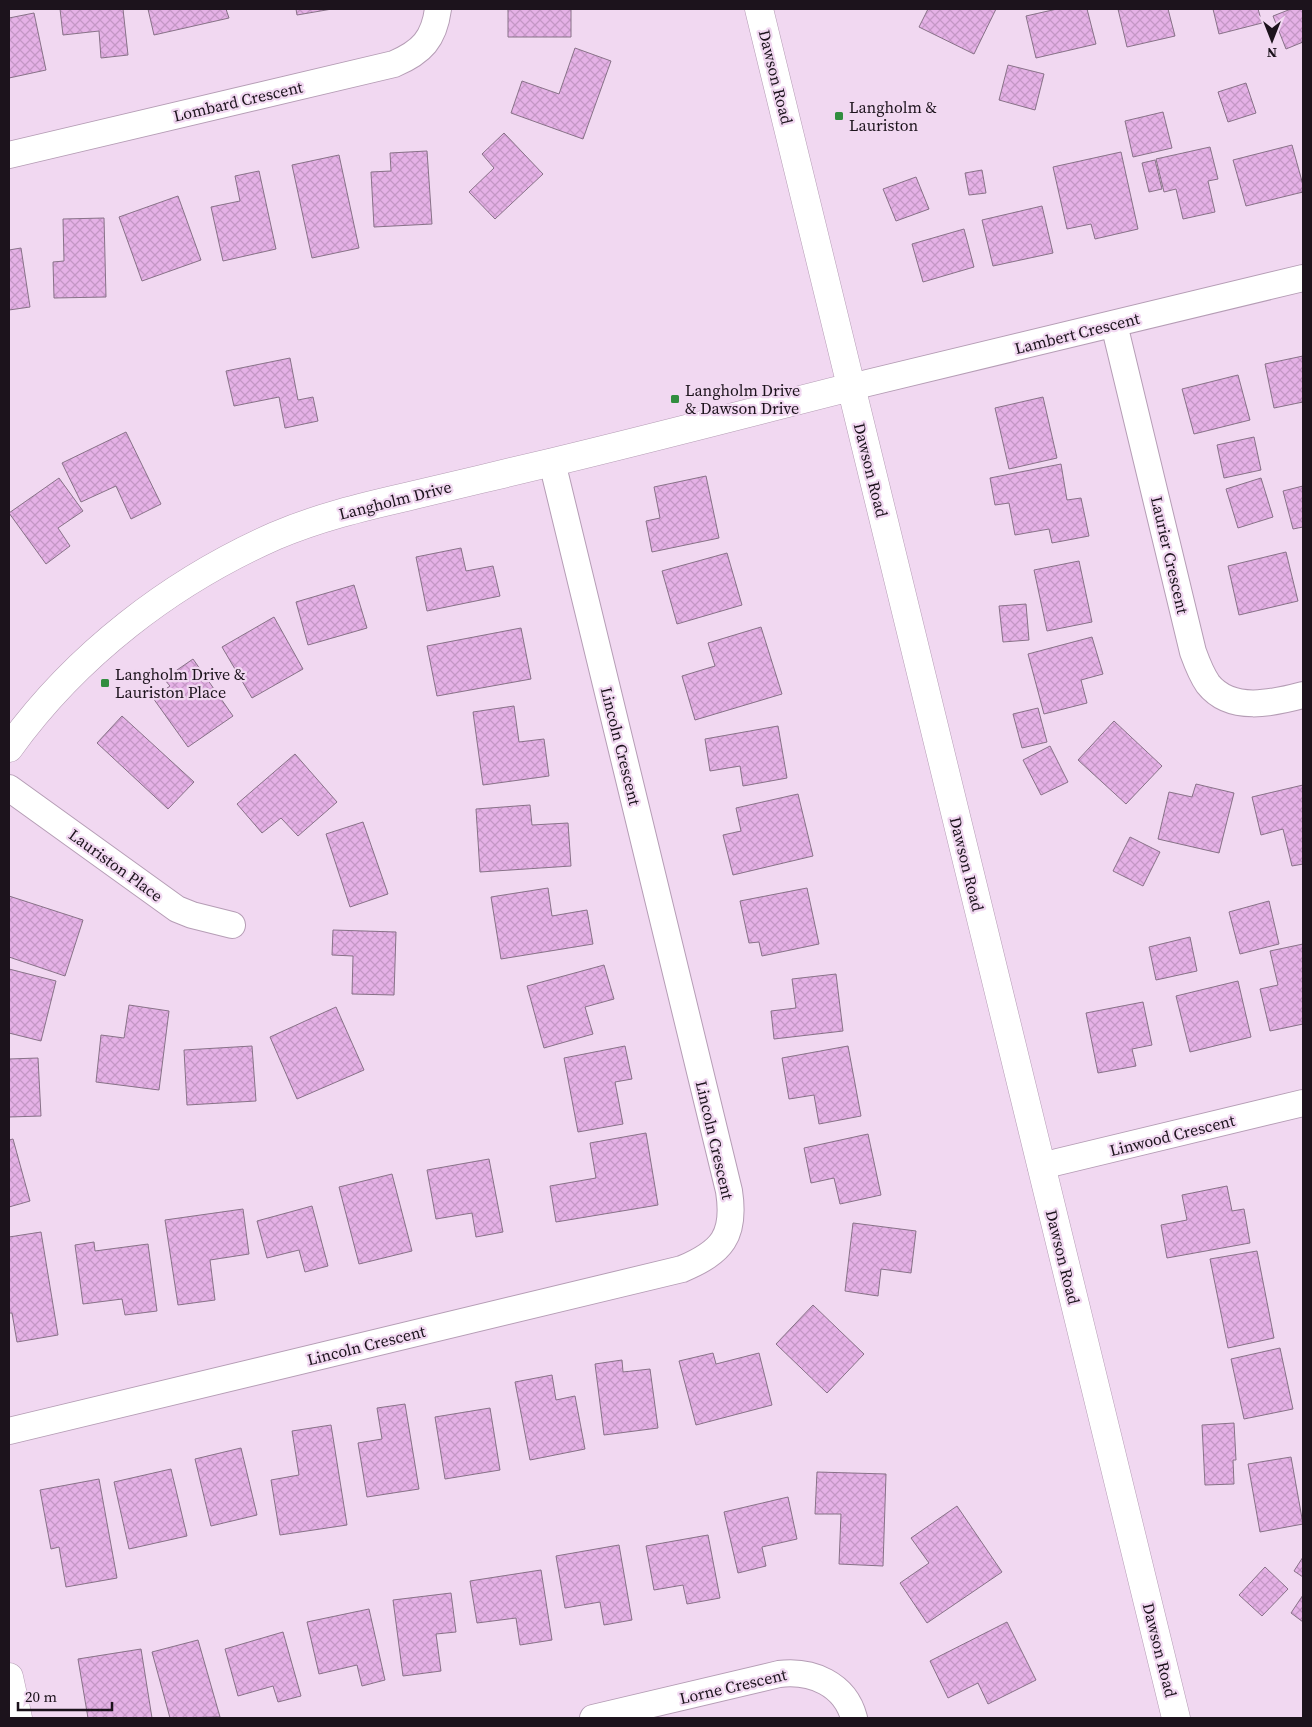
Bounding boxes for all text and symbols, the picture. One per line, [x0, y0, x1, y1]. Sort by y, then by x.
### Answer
north arrow [1247, 15, 1297, 65]
street label: Dawson Road [754, 27, 798, 127]
text: N [1267, 43, 1277, 63]
street label: Lombard Crescent [171, 75, 306, 127]
place label: Langholm & Lauriston [849, 96, 937, 136]
marker: Langholm & Lauriston [833, 110, 845, 122]
street label: Lambert Crescent [1012, 307, 1143, 359]
place label: Langholm Drive & Dawson Drive [685, 379, 800, 419]
marker: Langholm Drive & Dawson Drive [669, 393, 681, 405]
street label: Dawson Road [849, 420, 893, 520]
street label: Langholm Drive [336, 475, 454, 525]
street label: Laurier Crescent [1146, 494, 1194, 617]
place label: Langholm Drive & Lauriston Place [115, 663, 245, 703]
marker: Langholm Drive & Lauriston Place [99, 677, 111, 689]
street label: Lincoln Crescent [596, 685, 647, 808]
street label: Dawson Road [945, 814, 989, 914]
street label: Lauriston Place [65, 823, 167, 907]
street label: Lincoln Crescent [691, 1078, 740, 1202]
street label: Linwood Crescent [1107, 1109, 1238, 1161]
street label: Dawson Road [1041, 1207, 1085, 1307]
street label: Lincoln Crescent [305, 1319, 428, 1370]
street label: Dawson Road [1138, 1600, 1182, 1700]
street label: Lorne Crescent [677, 1663, 789, 1709]
scale bar [18, 1680, 111, 1712]
text: 20 m [25, 1686, 57, 1707]

